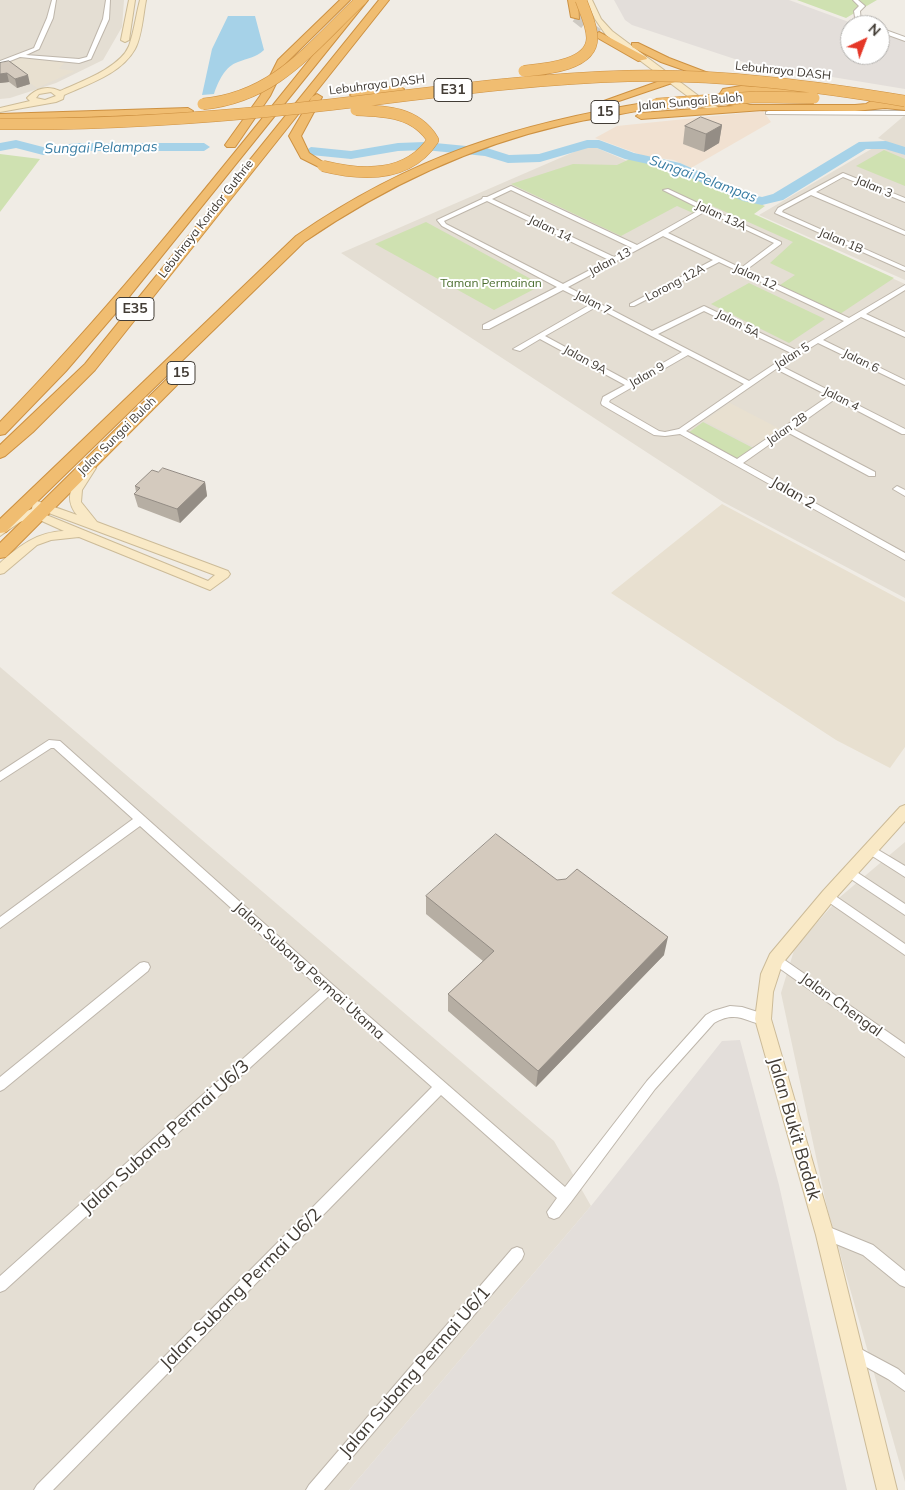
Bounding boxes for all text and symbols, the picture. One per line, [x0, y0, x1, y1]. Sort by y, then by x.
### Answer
north arrow [840, 15, 890, 65]
text: N [865, 20, 885, 40]
street label: Lebuhraya DASH [734, 59, 832, 83]
street label: Lebuhraya DASH [328, 72, 426, 98]
road number: E31 [434, 78, 472, 102]
street label: Jalan Sungai Buloh [637, 90, 743, 114]
road number: 15 [591, 100, 619, 124]
water label: Sungai Pelampas [44, 139, 158, 157]
water label: Sungai Pelampas [647, 152, 759, 206]
street label: Lebuhraya Koridor Guthrie [155, 157, 257, 281]
street label: Jalan 3 [853, 173, 895, 201]
street label: Jalan 13A [693, 198, 749, 234]
street label: Jalan 14 [526, 212, 574, 246]
street label: Jalan 1B [817, 225, 865, 257]
street label: Jalan 13 [586, 245, 634, 279]
street label: Lorong 12A [643, 261, 707, 305]
street label: Jalan 12 [731, 261, 779, 293]
park label: Taman Permainan [440, 276, 542, 290]
street label: Jalan 7 [573, 288, 613, 318]
road number: E35 [116, 298, 154, 320]
street label: Jalan 5A [714, 307, 762, 341]
street label: Jalan 5 [772, 340, 812, 372]
street label: Jalan 9A [561, 342, 609, 378]
street label: Jalan 6 [841, 346, 881, 376]
street label: Jalan 9 [627, 359, 667, 391]
road number: 15 [167, 362, 195, 384]
street label: Jalan 4 [821, 384, 861, 414]
street label: Jalan Sungai Buloh [75, 394, 159, 478]
street label: Jalan 2B [764, 410, 810, 448]
street label: Jalan 2 [768, 473, 818, 513]
street label: Jalan Subang Permai Utama [230, 898, 388, 1044]
street label: Jalan Chengal [797, 969, 885, 1041]
street label: Jalan Bukit Badak [763, 1055, 825, 1203]
street label: Jalan Subang Permai U6/3 [76, 1056, 254, 1218]
street label: Jalan Subang Permai U6/2 [156, 1204, 326, 1374]
street label: Jalan Subang Permai U6/1 [335, 1282, 495, 1462]

